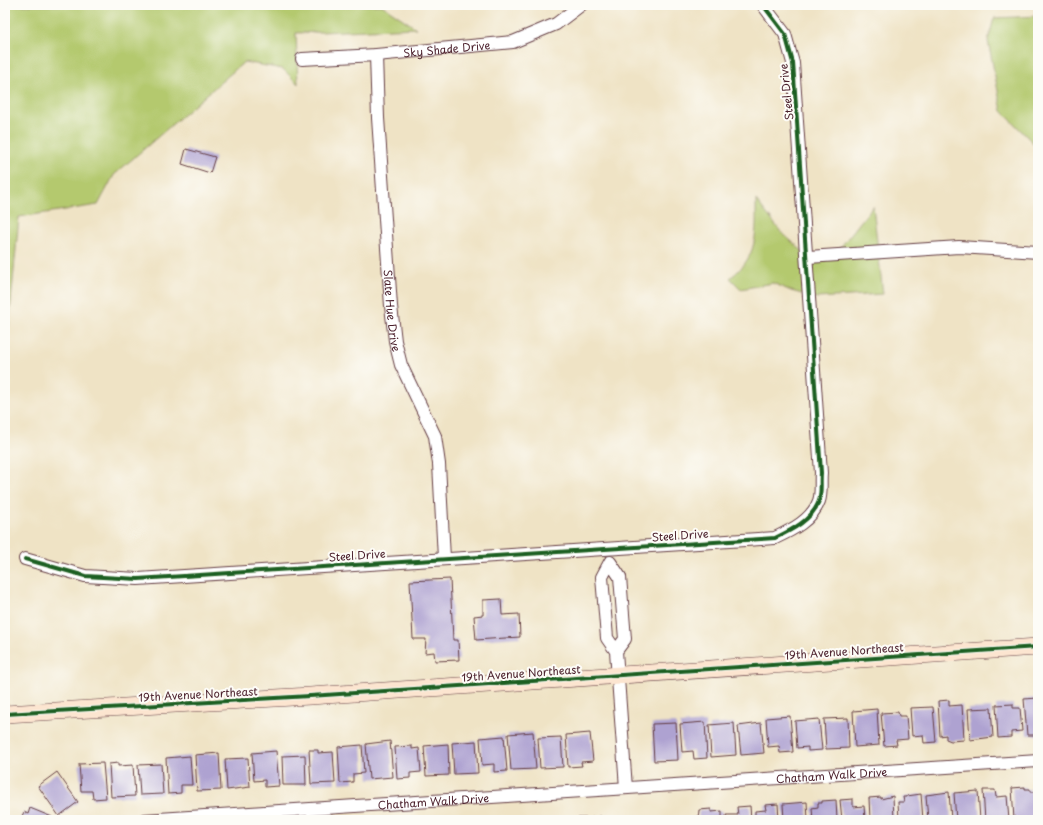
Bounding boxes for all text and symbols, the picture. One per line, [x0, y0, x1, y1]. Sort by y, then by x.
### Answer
street label: Sky Shade Drive [402, 36, 491, 61]
street label: Steel Drive [775, 63, 797, 121]
street label: Slate Hue Drive [380, 269, 406, 353]
street label: Steel Drive [651, 525, 709, 545]
street label: Steel Drive [328, 545, 386, 565]
street label: 19th Avenue Northeast [784, 638, 905, 664]
street label: 19th Avenue Northeast [461, 660, 582, 686]
street label: 19th Avenue Northeast [138, 682, 259, 706]
street label: Chatham Walk Drive [775, 762, 888, 787]
street label: Chatham Walk Drive [377, 789, 490, 813]

